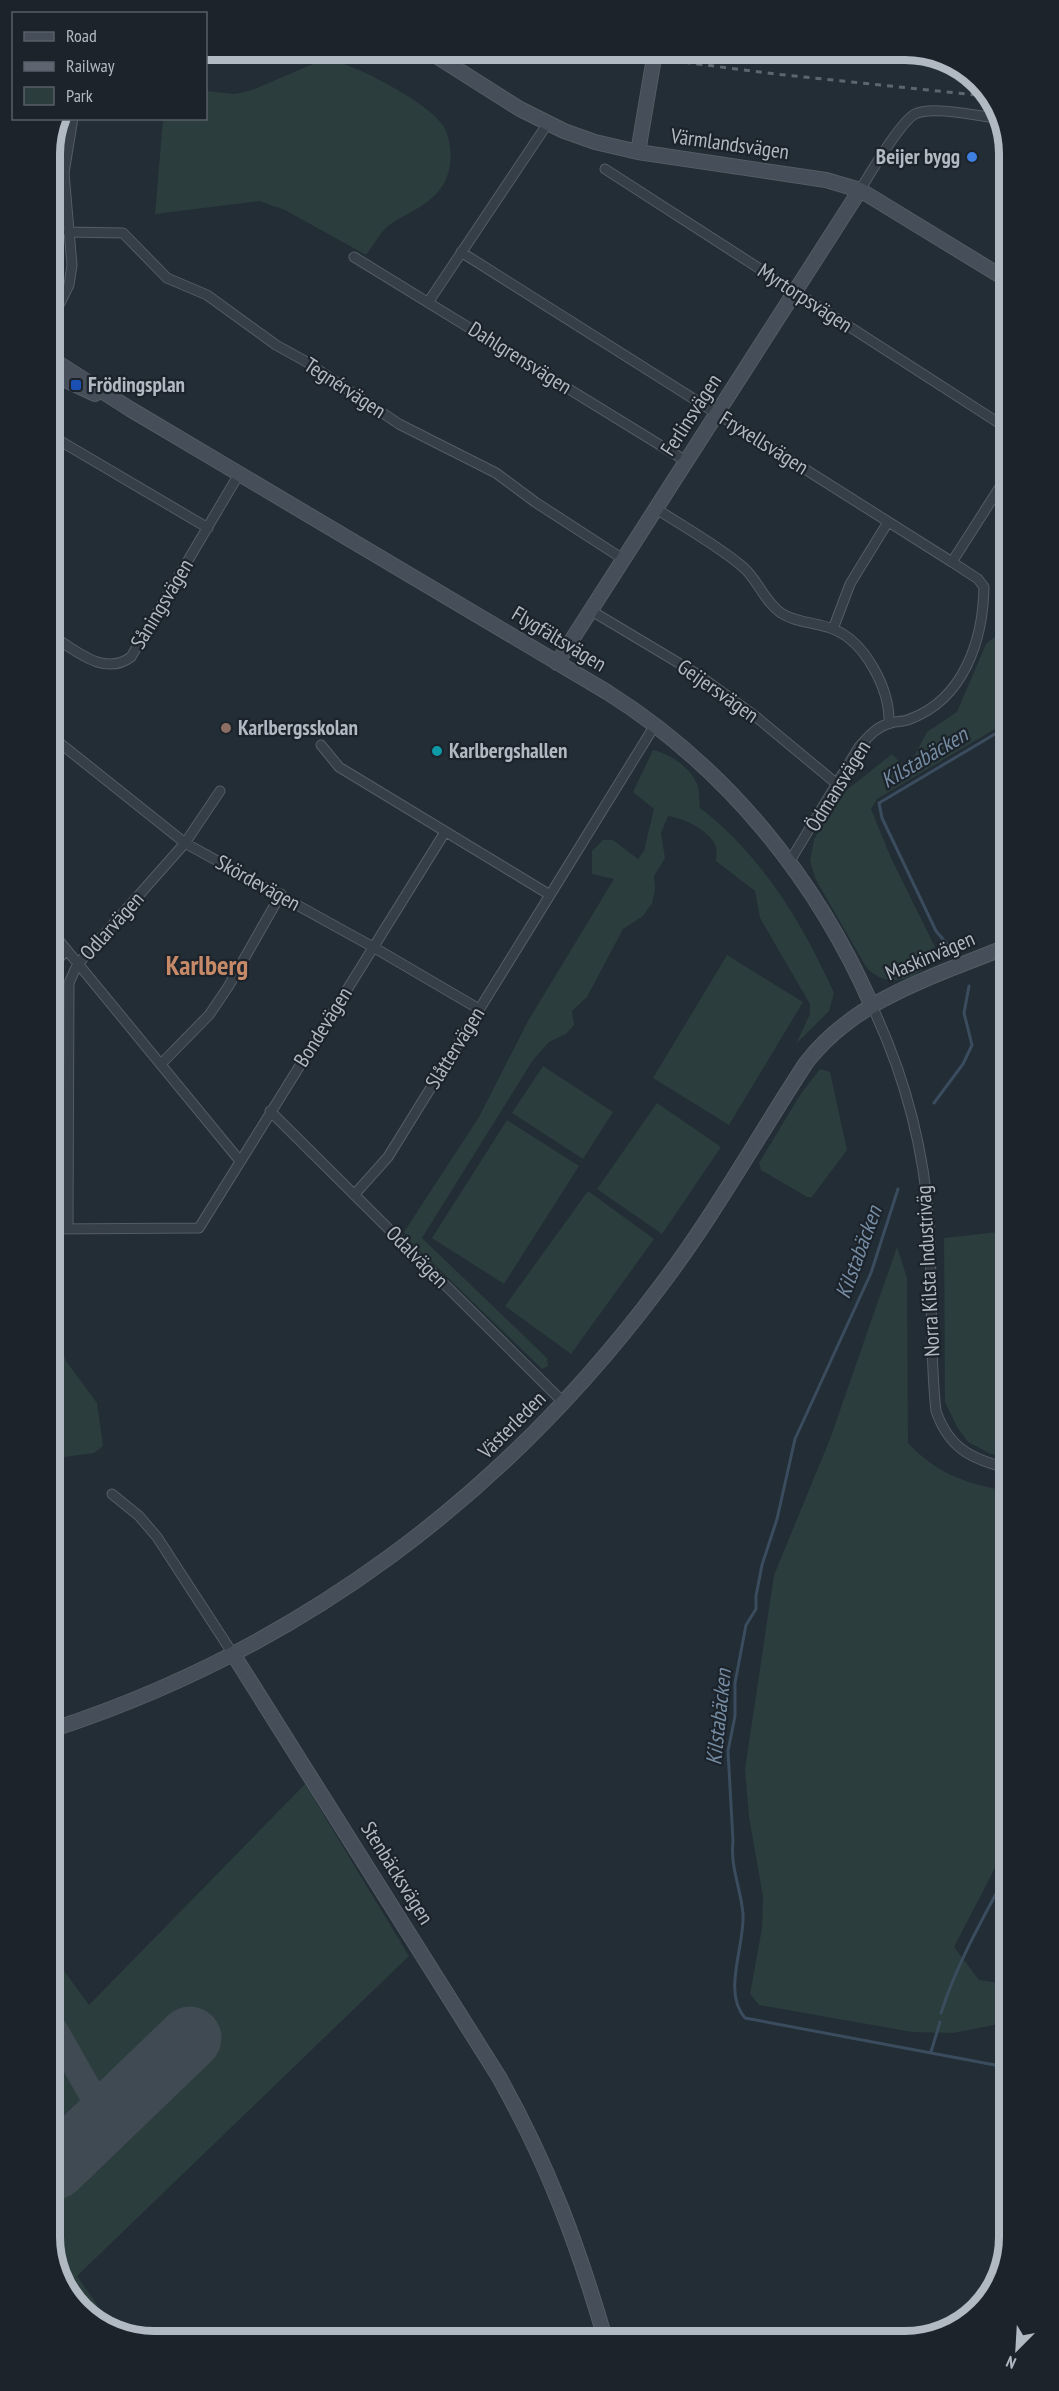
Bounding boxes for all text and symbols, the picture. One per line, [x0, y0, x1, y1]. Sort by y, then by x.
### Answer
legend [12, 12, 207, 120]
text: Road [66, 24, 97, 47]
text: Railway [66, 54, 115, 77]
text: Park [66, 84, 93, 107]
street label: Värmlandsvägen [668, 122, 791, 165]
place label: Beijer bygg [876, 143, 960, 170]
marker: Beijer bygg [965, 150, 979, 164]
street label: Myrtorpsvägen [753, 257, 858, 338]
street label: Dahlgrensvägen [464, 315, 577, 400]
street label: Tegnérvägen [299, 351, 391, 424]
street label: Ferlinsvägen [654, 369, 727, 461]
place label: Frödingsplan [88, 371, 185, 398]
marker: Frödingsplan [69, 378, 83, 392]
street label: Fryxellsvägen [715, 405, 814, 480]
street label: Såningsvägen [124, 554, 199, 654]
street label: Flygfältsvägen [507, 600, 611, 677]
street label: Geijersvägen [672, 653, 764, 728]
place label: Karlbergsskolan [238, 714, 358, 741]
water label: Kilstabäcken [876, 720, 974, 794]
marker: Karlbergsskolan [219, 721, 233, 735]
street label: Ödmansvägen [799, 735, 876, 836]
place label: Karlbergshallen [449, 737, 567, 764]
marker: Karlbergshallen [430, 744, 444, 758]
street label: Skördevägen [211, 848, 305, 917]
street label: Odlarvägen [74, 886, 149, 966]
street label: Maskinvägen [881, 925, 978, 986]
district label: Karlberg [166, 948, 248, 982]
street label: Bondevägen [288, 982, 358, 1072]
street label: Slåttervägen [419, 1002, 490, 1094]
street label: Norra Kilsta Industriväg [910, 1185, 945, 1357]
water label: Kilstabäcken [828, 1201, 888, 1302]
street label: Odalvägen [380, 1220, 454, 1294]
street label: Västerleden [471, 1385, 551, 1465]
water label: Kilstabäcken [699, 1666, 737, 1766]
street label: Stenbäcksvägen [355, 1816, 440, 1929]
north arrow [987, 2319, 1047, 2379]
text: N [1003, 2352, 1019, 2374]

